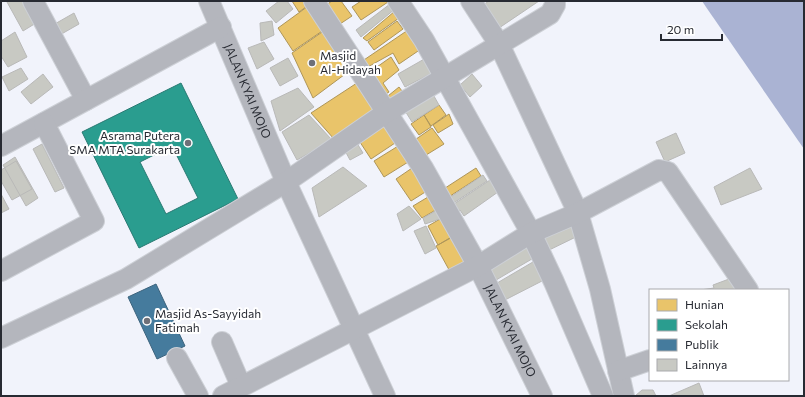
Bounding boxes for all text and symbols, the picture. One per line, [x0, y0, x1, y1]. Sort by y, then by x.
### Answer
scale bar [661, 16, 722, 42]
text: 20 m [667, 22, 694, 36]
street label: JALAN KYAI MOJO [221, 41, 275, 140]
place label: Masjid Al-Hidayah [320, 48, 381, 76]
marker: Masjid Al-Hidayah [307, 58, 317, 68]
place label: Asrama Putera SMA MTA Surakarta [69, 128, 180, 156]
marker: Asrama Putera SMA MTA Surakarta [183, 138, 193, 148]
street label: JALAN KYAI MOJO [481, 282, 540, 379]
legend [649, 289, 789, 381]
text: Hunian [685, 297, 724, 311]
place label: Masjid As-Sayyidah Fatimah [155, 306, 261, 334]
marker: Masjid As-Sayyidah Fatimah [142, 316, 152, 326]
text: Sekolah [685, 317, 728, 331]
text: Publik [685, 337, 719, 351]
text: Lainnya [685, 357, 727, 371]

